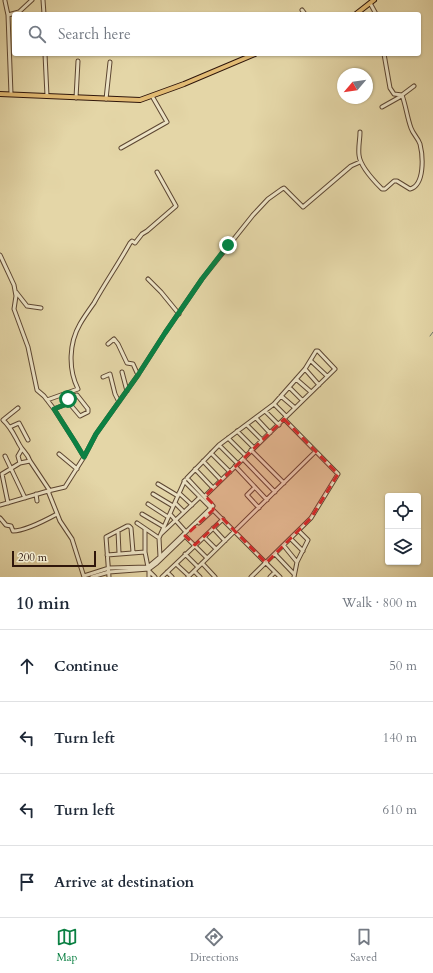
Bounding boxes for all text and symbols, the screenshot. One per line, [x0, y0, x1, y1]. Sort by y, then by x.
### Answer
search box [12, 12, 421, 56]
icon: search [26, 23, 48, 45]
text: Search here [58, 24, 131, 44]
north arrow [337, 68, 373, 104]
route end [219, 236, 237, 254]
route start [59, 390, 77, 408]
map controls [385, 493, 421, 565]
button: locate [385, 493, 421, 529]
button: layers [385, 529, 421, 565]
scale bar [12, 549, 96, 568]
text: 200 m [18, 550, 47, 565]
text: 10 min [16, 592, 70, 615]
text: Walk · 800 m [342, 594, 417, 612]
icon: ahead [16, 655, 38, 677]
text: Continue [54, 656, 119, 676]
text: 50 m [389, 657, 417, 675]
icon: left [16, 727, 38, 749]
text: Turn left [54, 728, 115, 748]
text: 140 m [383, 729, 417, 747]
icon: left [16, 799, 38, 821]
text: Turn left [54, 800, 115, 820]
text: 610 m [383, 801, 417, 819]
icon: arrive [16, 871, 38, 893]
text: Arrive at destination [54, 872, 194, 892]
tab: Map [56, 926, 78, 965]
tab: Directions [190, 926, 238, 965]
tab: Saved [350, 926, 377, 965]

